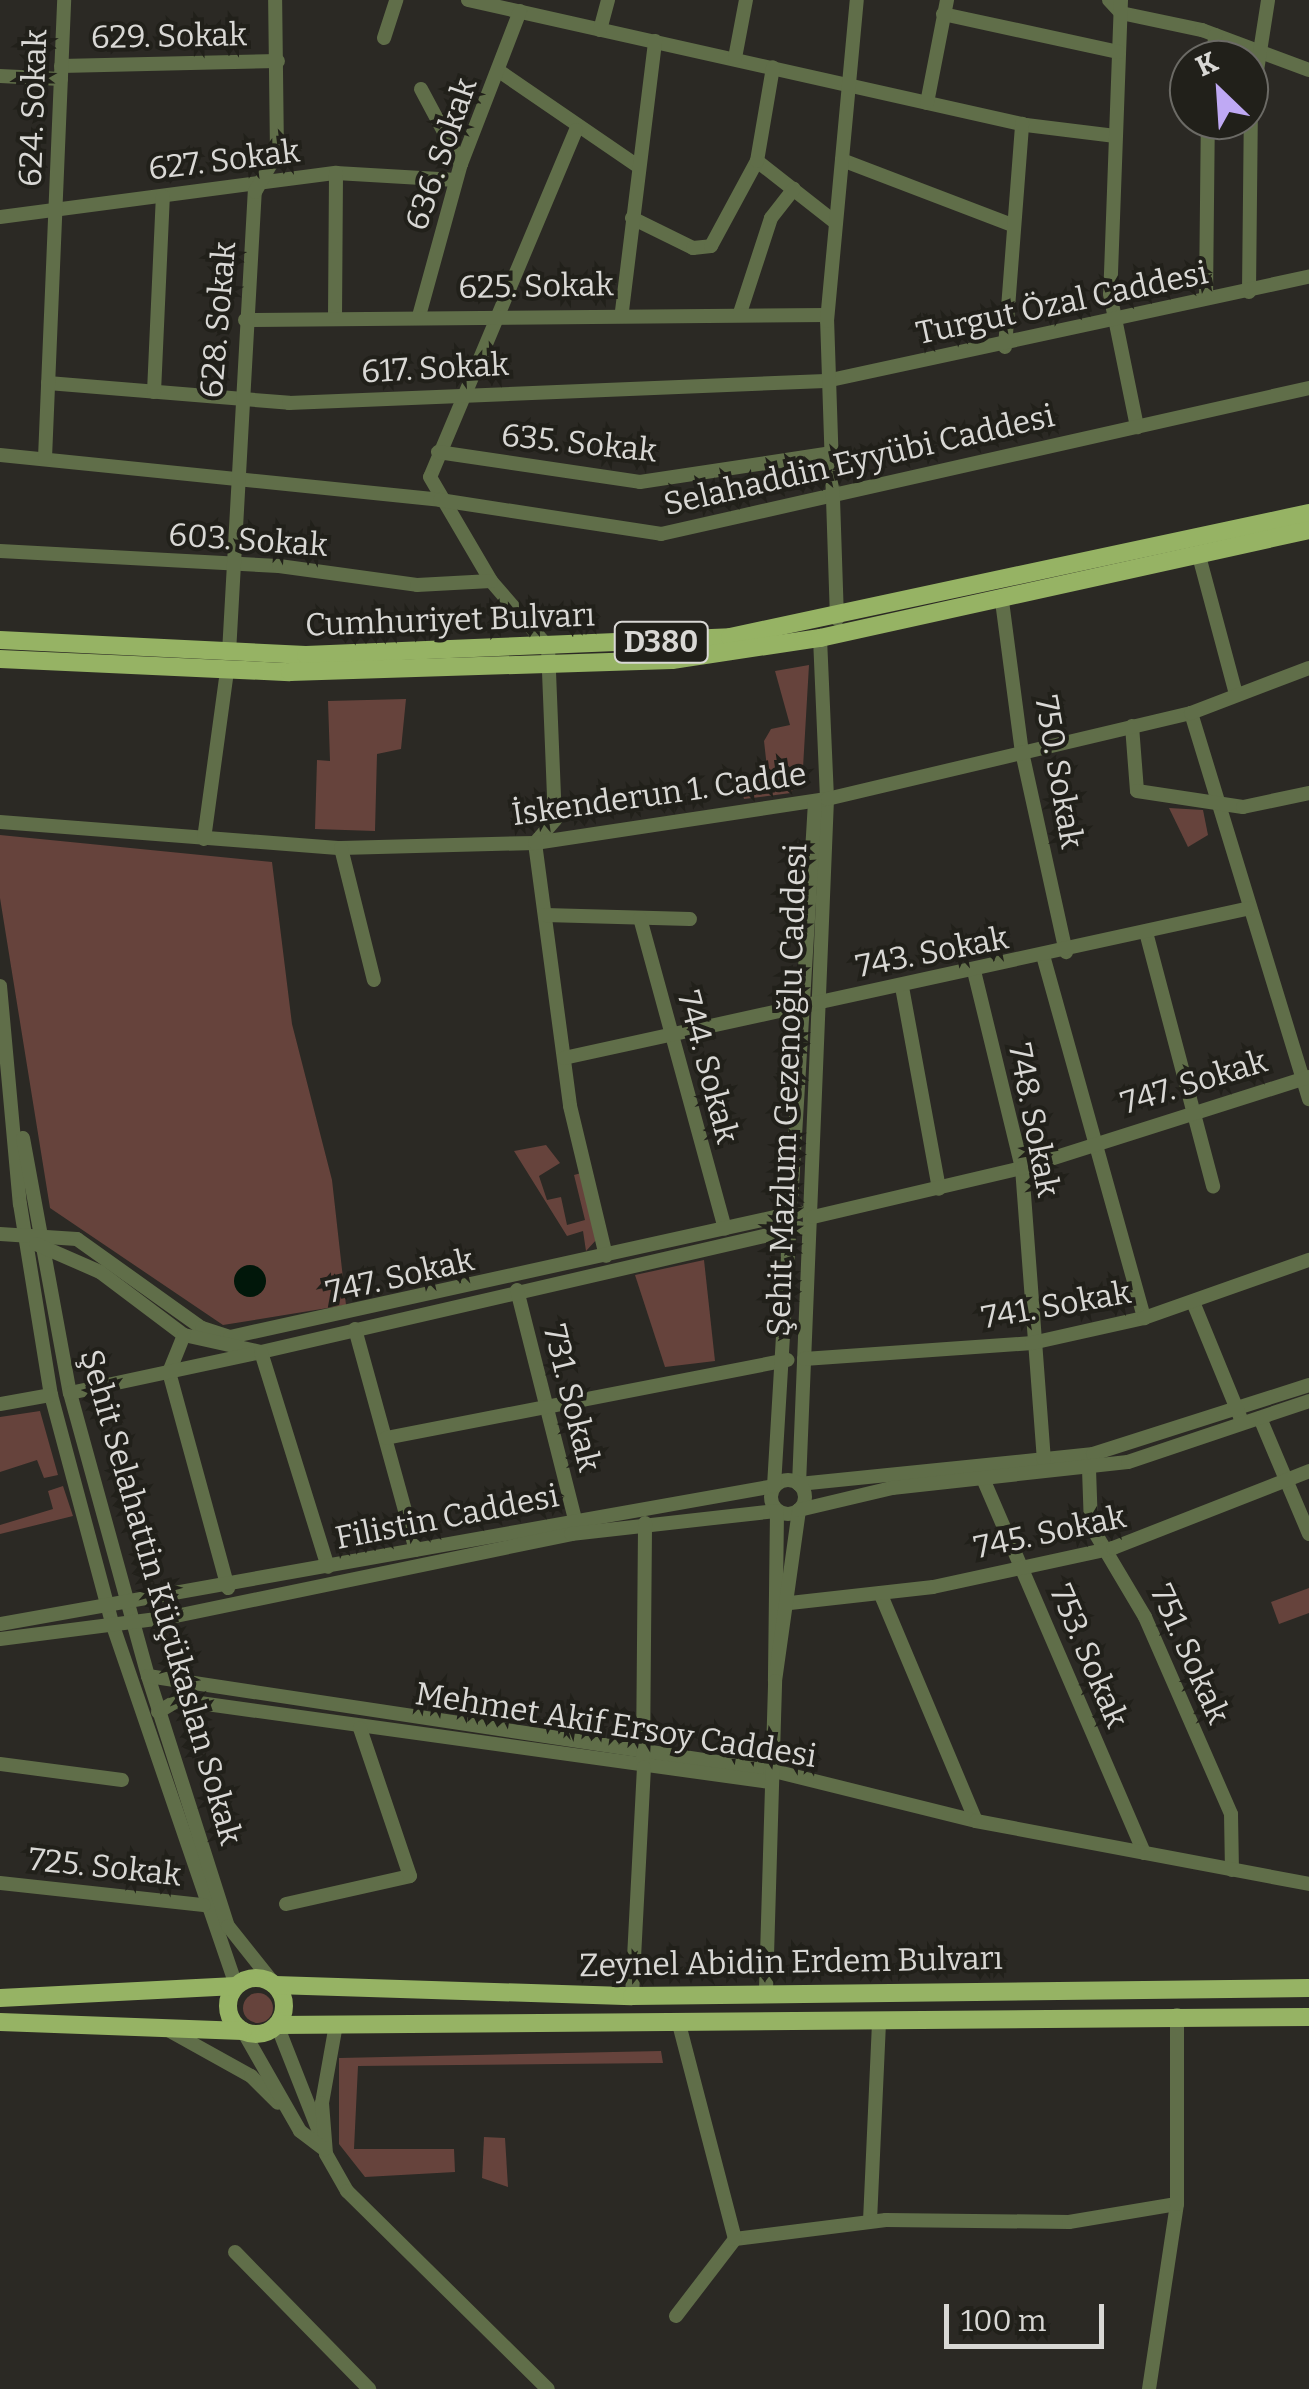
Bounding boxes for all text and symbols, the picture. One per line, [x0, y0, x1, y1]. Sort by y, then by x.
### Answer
street label: 629. Sokak [91, 15, 247, 57]
street label: 624. Sokak [11, 28, 55, 188]
north arrow [1169, 40, 1269, 140]
text: K [1191, 45, 1223, 83]
street label: 636. Sokak [397, 73, 485, 235]
street label: 627. Sokak [146, 132, 302, 188]
street label: 628. Sokak [192, 240, 244, 400]
street label: Turgut Özal Caddesi [913, 253, 1211, 353]
street label: 625. Sokak [458, 265, 614, 307]
street label: 617. Sokak [360, 345, 510, 391]
street label: Selahaddin Eyyübi Caddesi [660, 396, 1058, 524]
street label: 635. Sokak [499, 416, 659, 470]
street label: 603. Sokak [167, 515, 329, 565]
street label: Cumhuriyet Bulvarı [304, 596, 596, 644]
road number: D380 [614, 617, 708, 667]
street label: 750. Sokak [1027, 693, 1091, 851]
street label: İskenderun 1. Cadde [509, 754, 809, 834]
street label: Şehit Mazlum Gezenoğlu Caddesi [759, 843, 815, 1337]
street label: 743. Sokak [853, 918, 1011, 986]
street label: 744. Sokak [669, 986, 747, 1148]
street label: 748. Sokak [1000, 1040, 1068, 1200]
street label: 747. Sokak [1116, 1042, 1272, 1122]
street label: 747. Sokak [322, 1240, 478, 1312]
street label: 741. Sokak [978, 1273, 1134, 1337]
street label: 731. Sokak [535, 1321, 609, 1475]
street label: Şehit Selahattin Küçükaslan Sokak [72, 1345, 250, 1849]
street label: Filistin Caddesi [332, 1477, 562, 1557]
street label: 745. Sokak [971, 1497, 1129, 1567]
street label: 751. Sokak [1142, 1578, 1238, 1730]
street label: 753. Sokak [1042, 1579, 1136, 1733]
street label: Mehmet Akif Ersoy Caddesi [413, 1674, 819, 1776]
street label: 725. Sokak [27, 1840, 183, 1894]
street label: Zeynel Abidin Erdem Bulvarı [579, 1939, 1003, 1985]
scale bar [949, 2284, 1109, 2346]
text: 100 m [961, 2303, 1046, 2339]

